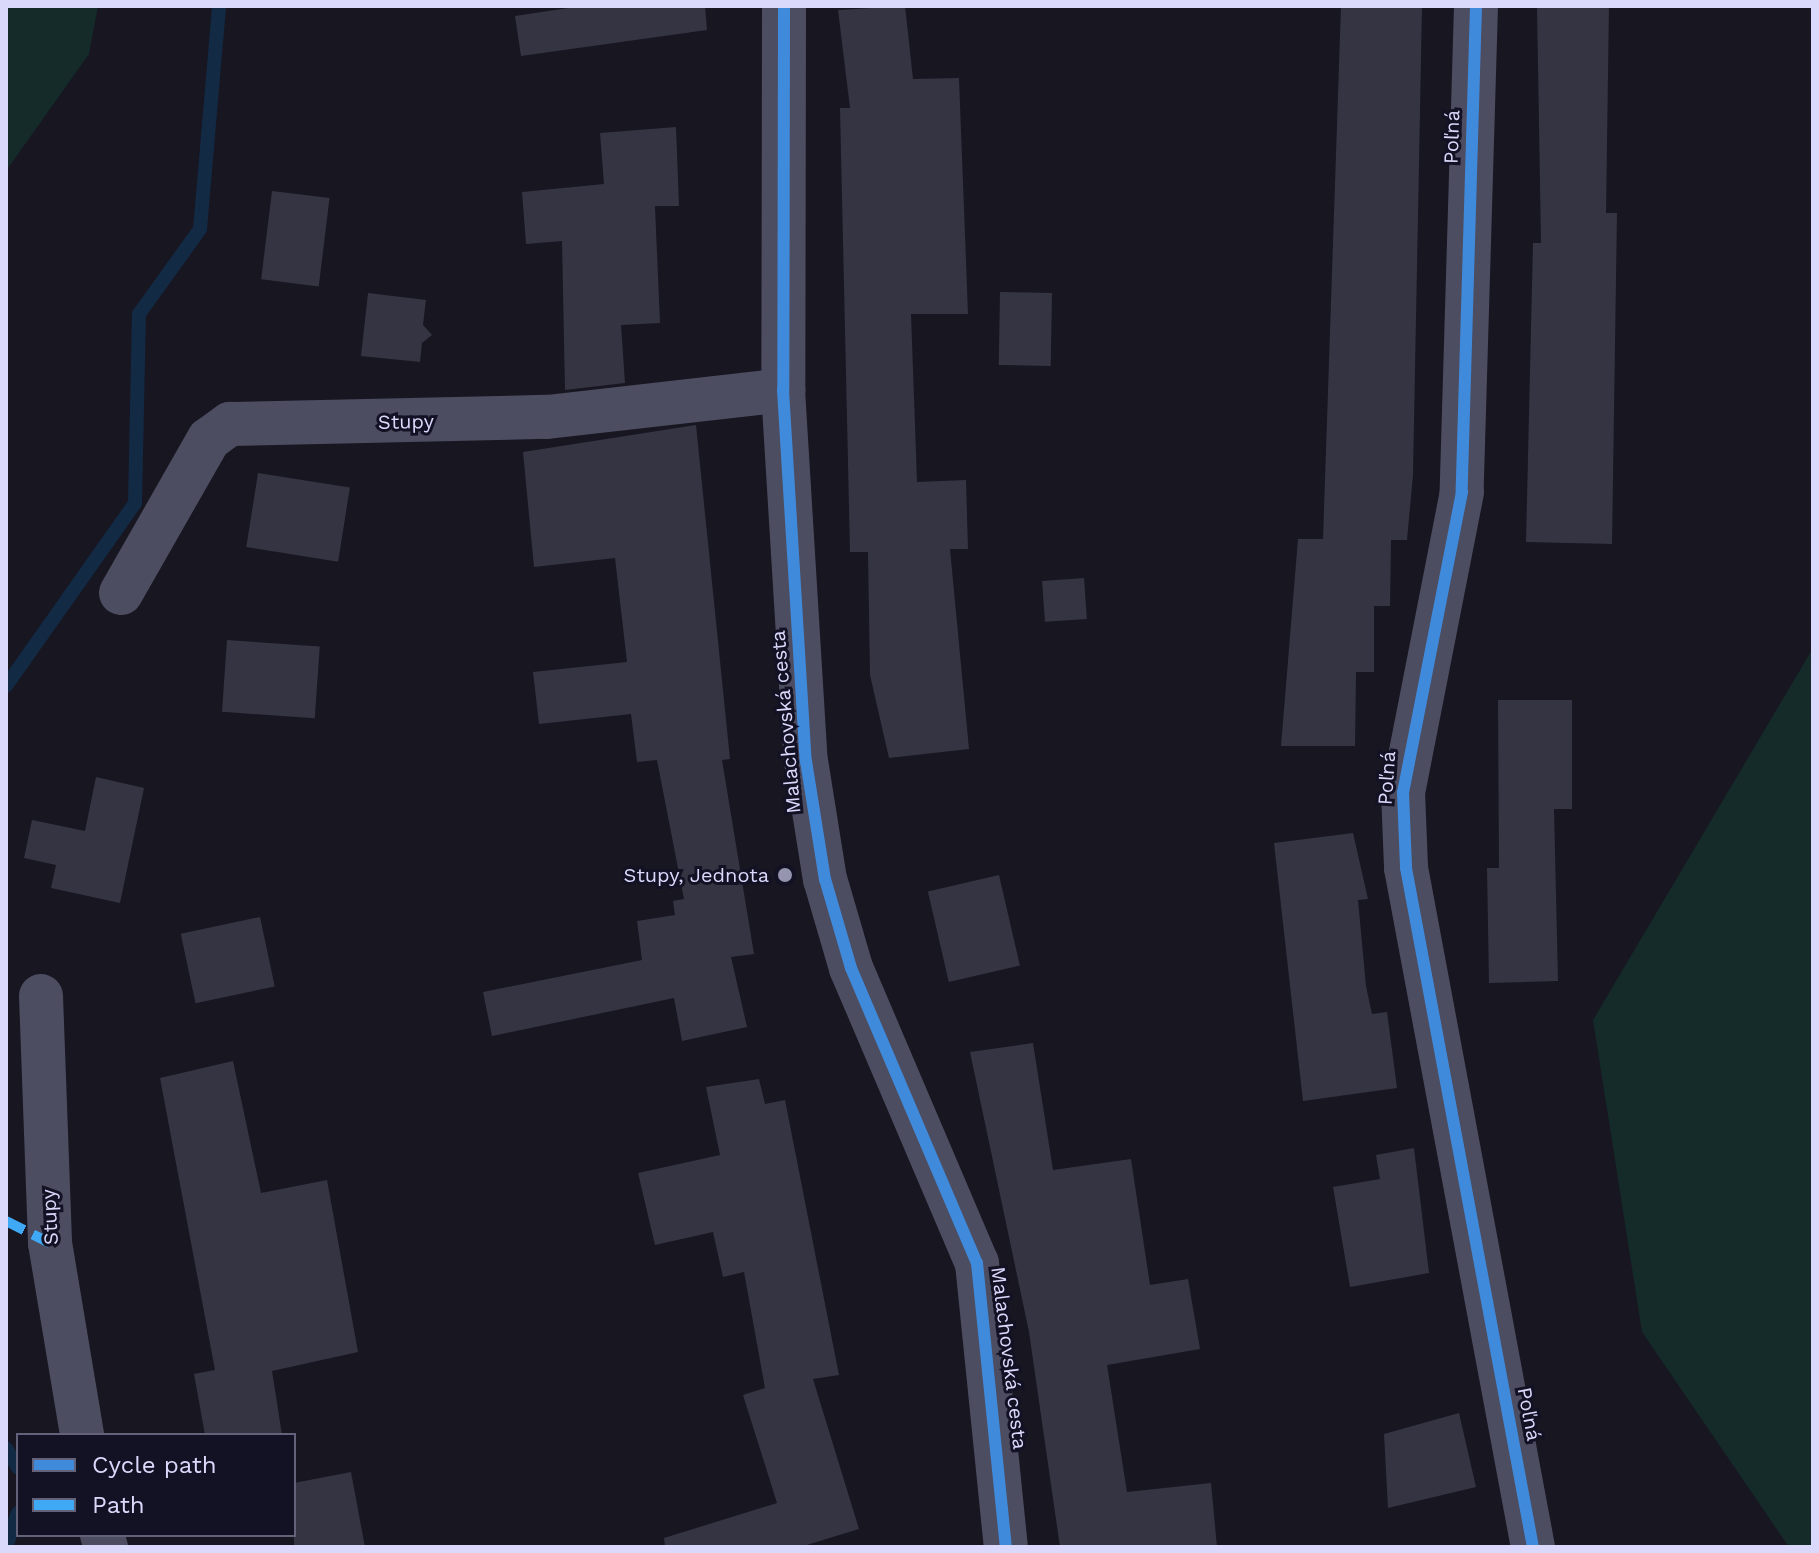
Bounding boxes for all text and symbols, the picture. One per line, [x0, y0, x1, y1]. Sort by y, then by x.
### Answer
street label: Poľná [1439, 110, 1465, 164]
street label: Stupy [378, 410, 434, 434]
street label: Malachovská cesta [766, 629, 806, 815]
street label: Poľná [1373, 750, 1401, 806]
place label: Stupy, Jednota [623, 863, 769, 887]
marker: Stupy, Jednota [776, 866, 794, 884]
street label: Stupy [37, 1188, 63, 1246]
street label: Malachovská cesta [986, 1265, 1032, 1451]
street label: Poľná [1512, 1385, 1546, 1443]
legend [16, 1433, 296, 1537]
text: Cycle path [92, 1451, 217, 1479]
text: Path [92, 1491, 145, 1519]

